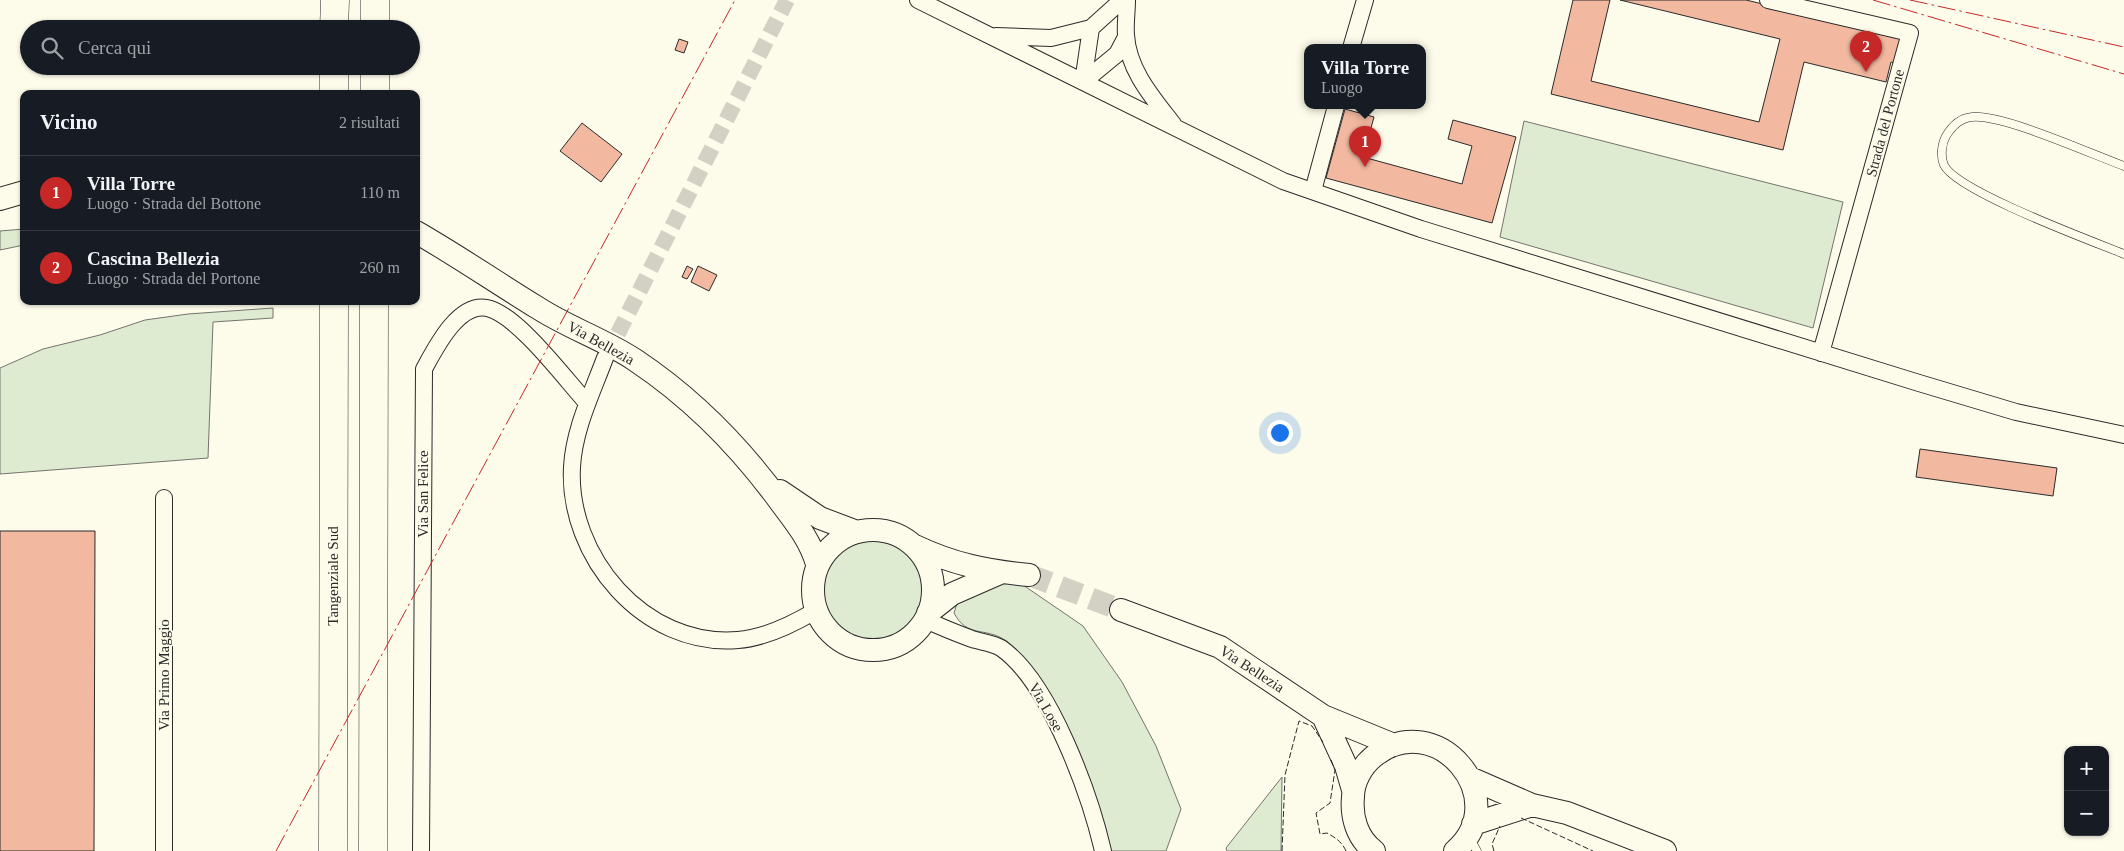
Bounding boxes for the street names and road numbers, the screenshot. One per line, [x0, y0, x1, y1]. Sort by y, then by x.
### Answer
street label: Strada del Portone [1863, 67, 1907, 179]
street label: Via Bellezia [565, 318, 637, 368]
street label: Via San Felice [415, 450, 431, 538]
street label: Tangenziale Sud [325, 526, 341, 626]
street label: Via Primo Maggio [156, 619, 172, 731]
street label: Via Bellezia [1217, 642, 1288, 696]
street label: Via Lose [1026, 680, 1067, 735]

